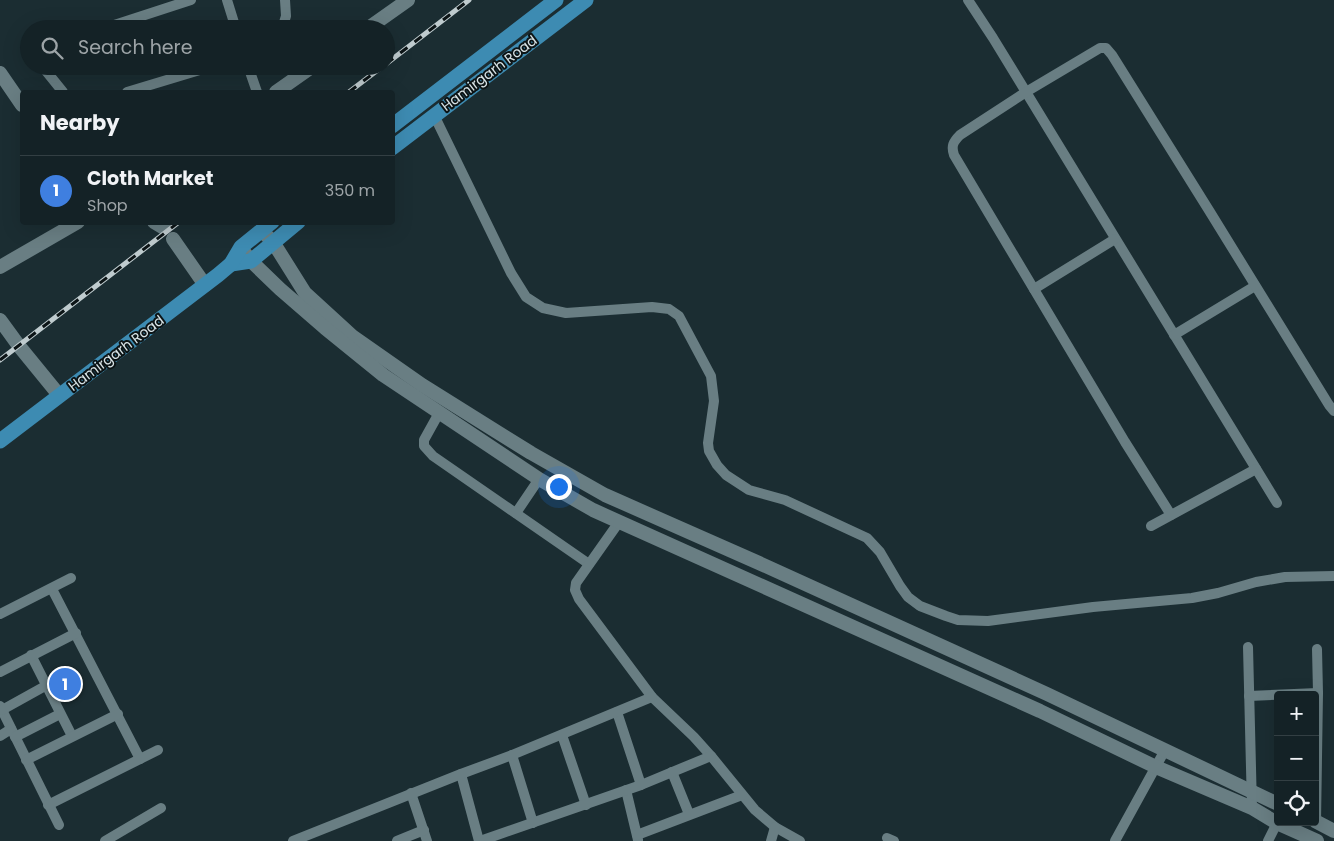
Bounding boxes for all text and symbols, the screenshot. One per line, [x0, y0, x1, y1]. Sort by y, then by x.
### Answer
search box [20, 20, 395, 75]
street label: Hamirgarh Road [437, 30, 541, 116]
icon: search [38, 34, 66, 62]
text: Search here [78, 34, 192, 61]
text: Nearby [40, 108, 120, 137]
text: Cloth Market [87, 165, 213, 192]
text: 1 [53, 179, 59, 202]
text: 350 m [325, 179, 375, 202]
text: Shop [87, 194, 128, 217]
street label: Hamirgarh Road [64, 310, 168, 396]
your location [546, 474, 572, 500]
pin: 1 [49, 665, 81, 703]
map controls [1274, 691, 1319, 826]
button: + [1274, 691, 1319, 736]
button: − [1274, 736, 1319, 781]
button: locate [1274, 781, 1319, 826]

